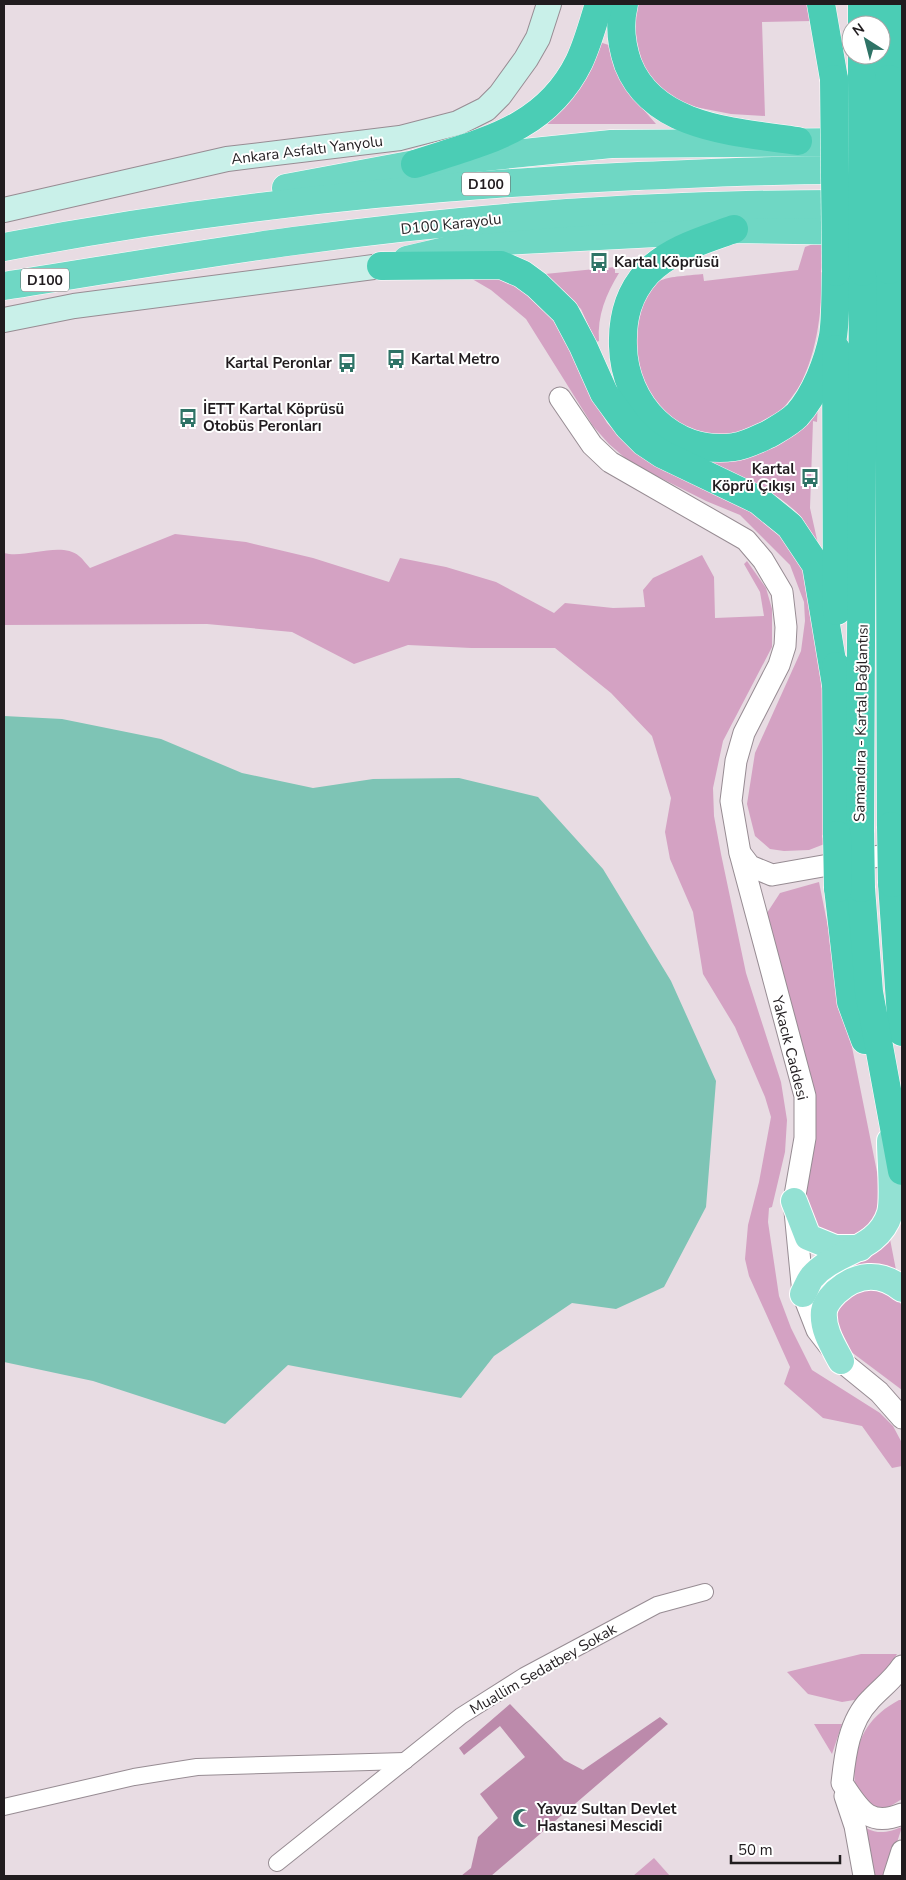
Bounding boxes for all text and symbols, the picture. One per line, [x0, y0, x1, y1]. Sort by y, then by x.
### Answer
north arrow [841, 15, 891, 65]
text: N [849, 19, 868, 41]
street label: Ankara Asfaltı Yanyolu [230, 131, 384, 169]
road number: D100 [462, 172, 510, 195]
street label: D100 Karayolu [400, 209, 502, 239]
bus stop icon: Kartal Köprüsü [588, 251, 610, 273]
place label: Kartal Köprüsü [614, 252, 719, 272]
road number: D100 [21, 268, 69, 292]
bus stop icon: Kartal Metro [385, 348, 407, 370]
place label: Kartal Metro [411, 349, 500, 369]
bus stop icon: Kartal Peronlar [336, 352, 358, 374]
place label: Kartal Peronlar [225, 353, 332, 373]
place label: İETT Kartal Köprüsü Otobüs Peronları [203, 399, 344, 436]
bus stop icon: İETT Kartal Köprüsü Otobüs Peronları [177, 407, 199, 429]
place label: Kartal Köprü Çıkışı [712, 459, 795, 496]
bus stop icon: Kartal Köprü Çıkışı [799, 467, 821, 489]
street label: Samandıra - Kartal Bağlantısı [849, 624, 873, 822]
street label: Yakacık Caddesi [767, 993, 813, 1102]
street label: Muallim Sedatbey Sokak [466, 1619, 620, 1719]
place label: Yavuz Sultan Devlet Hastanesi Mescidi [536, 1799, 677, 1836]
mosque icon: Yavuz Sultan Devlet Hastanesi Mescidi [511, 1807, 533, 1829]
scale bar [731, 1832, 840, 1864]
text: 50 m [738, 1840, 773, 1860]

